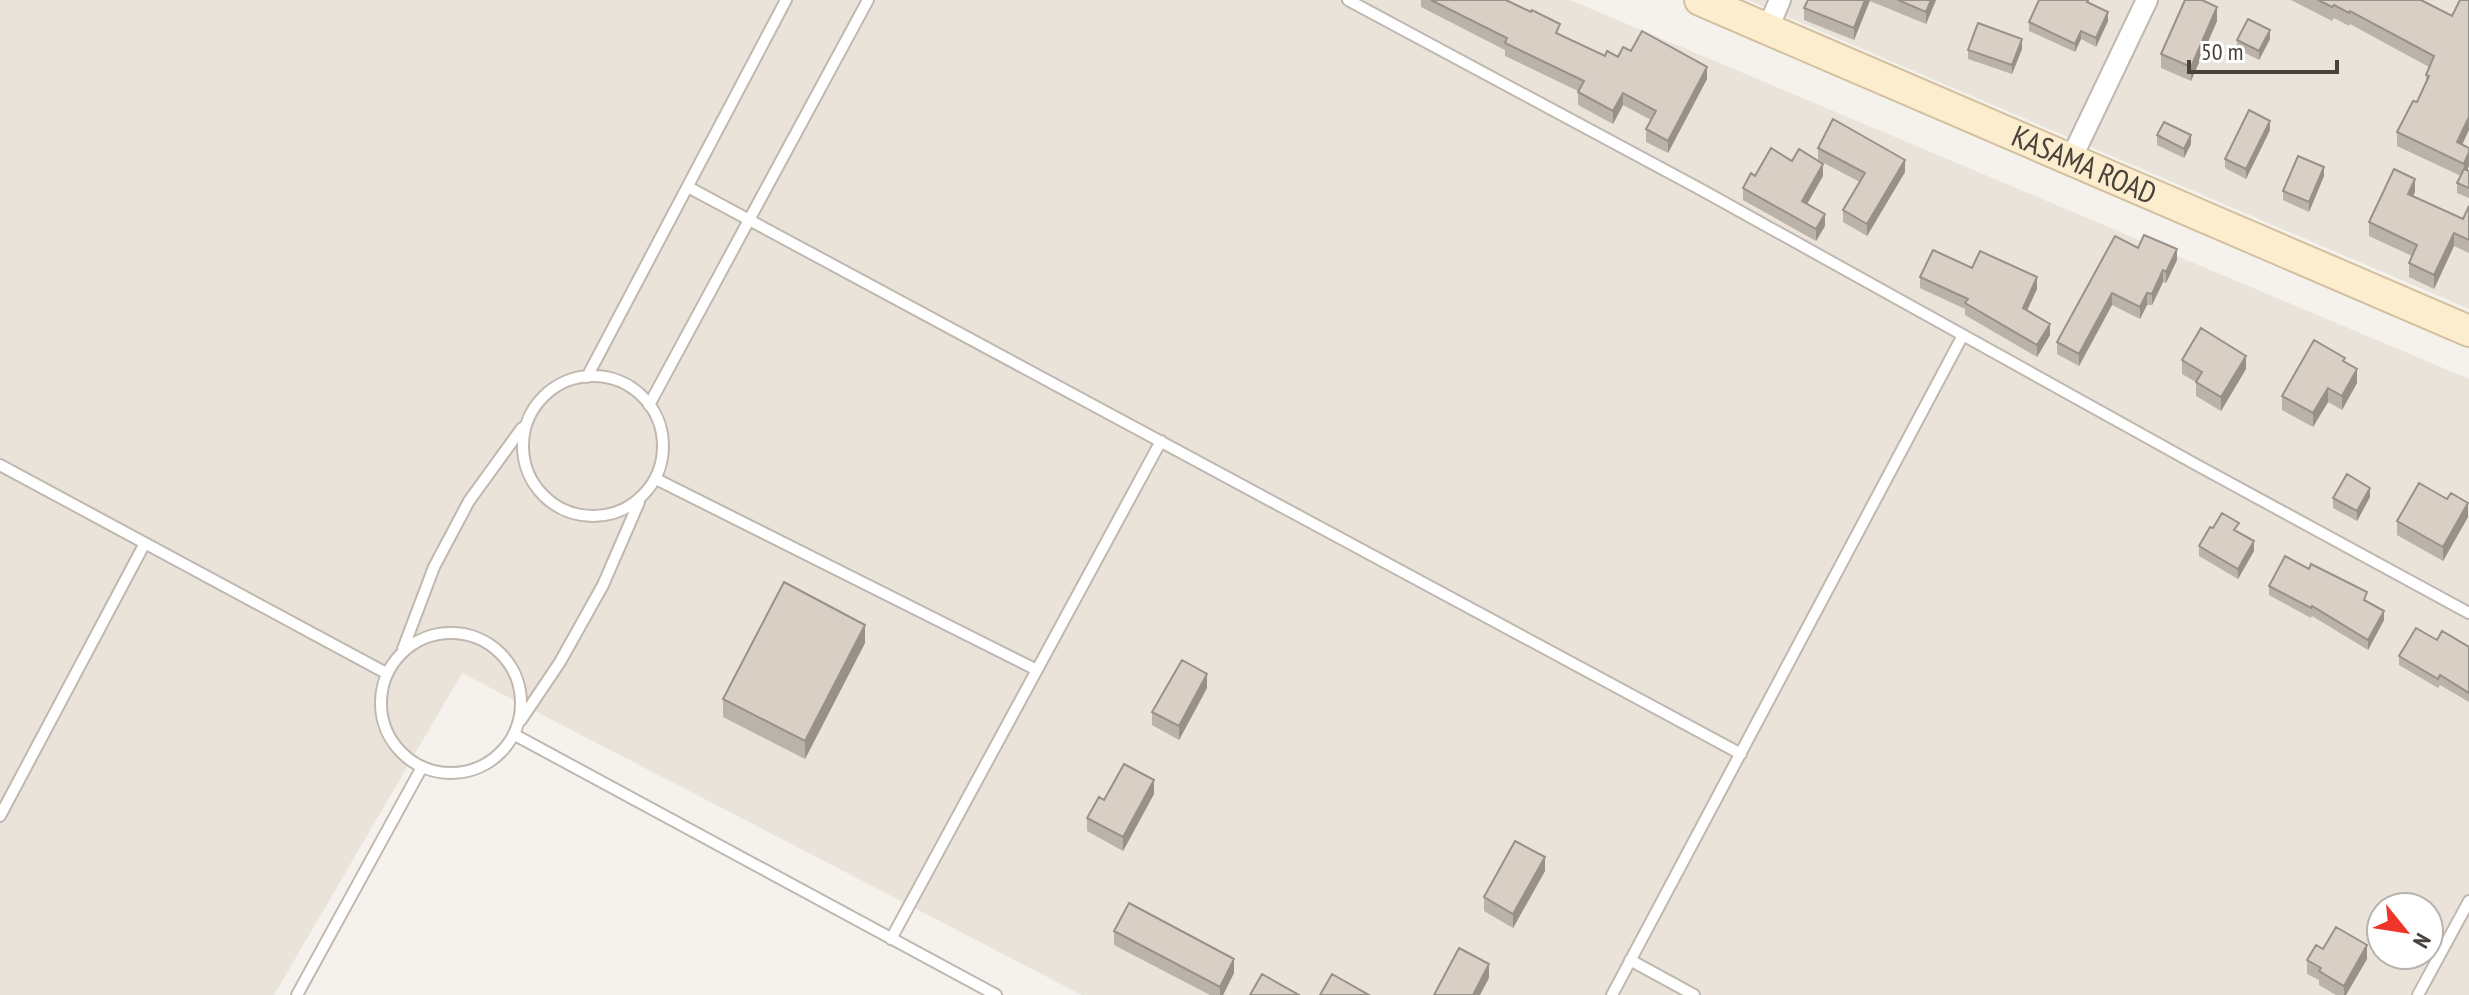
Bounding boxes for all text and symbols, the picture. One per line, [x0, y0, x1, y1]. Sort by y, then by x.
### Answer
scale bar [2189, 24, 2337, 74]
text: 50 m [2201, 36, 2243, 67]
street label: KASAMA ROAD [2006, 116, 2163, 212]
north arrow [2365, 891, 2445, 971]
text: N [2407, 929, 2437, 953]

